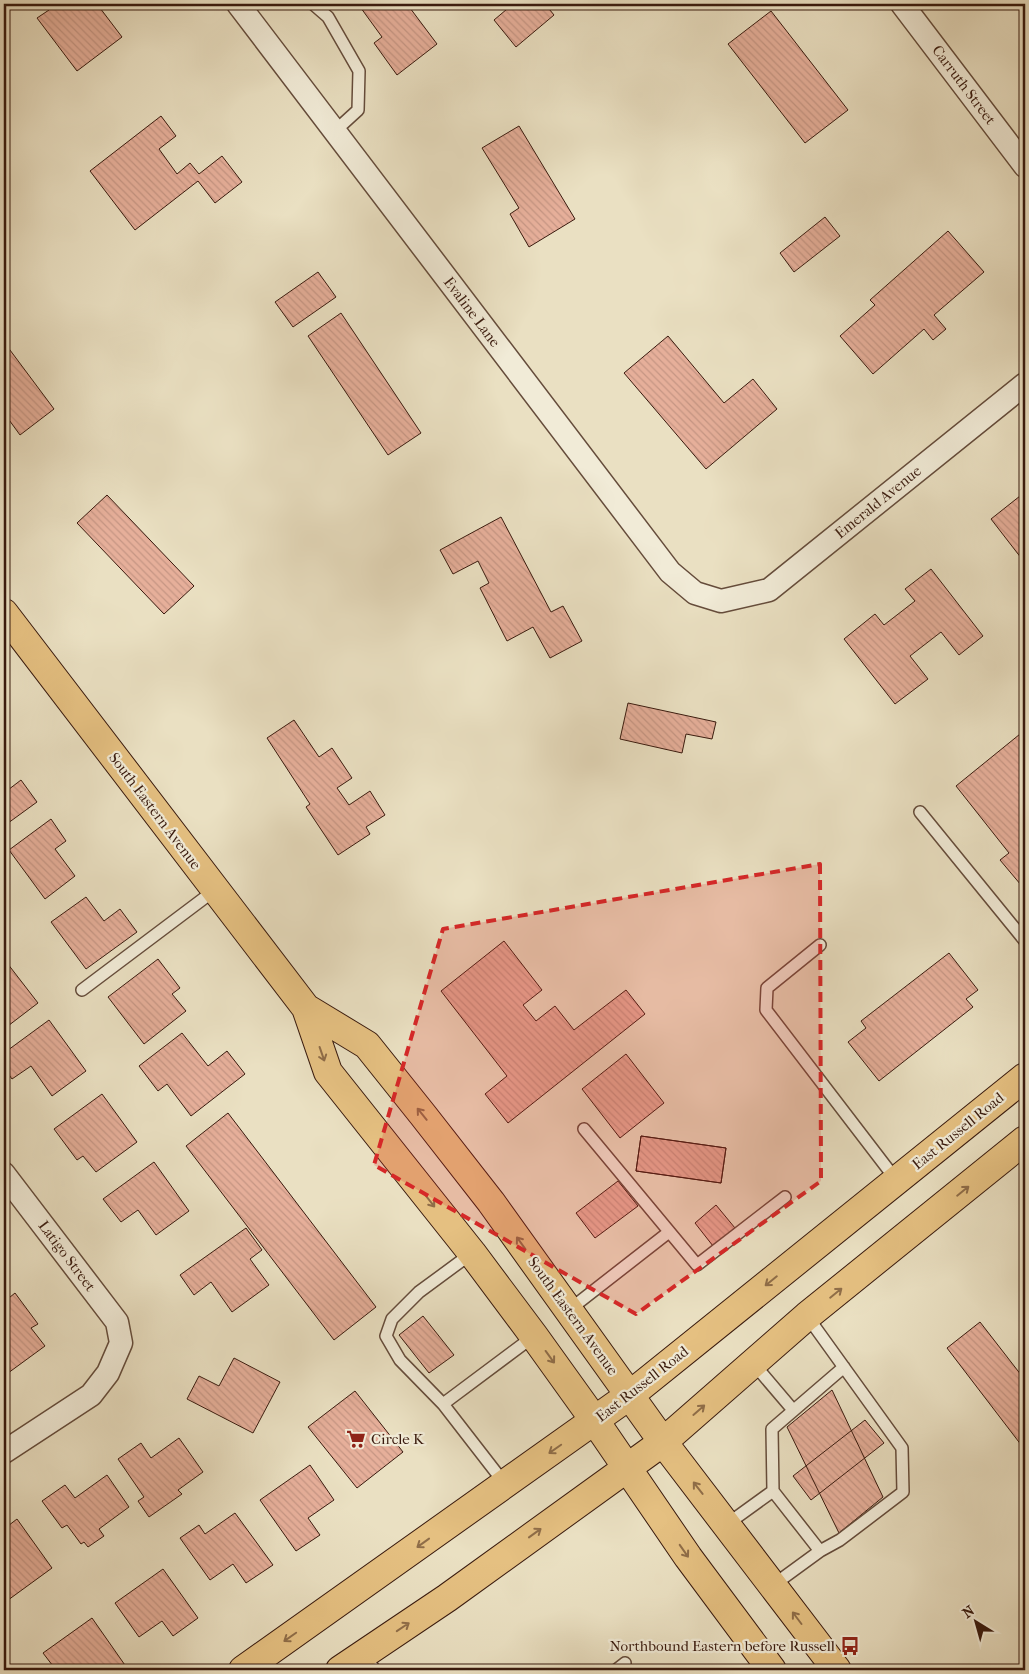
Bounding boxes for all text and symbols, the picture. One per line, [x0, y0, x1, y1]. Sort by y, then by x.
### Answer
street label: Carruth Street [928, 42, 1000, 129]
street label: Evaline Lane [440, 273, 505, 351]
street label: Emerald Avenue [831, 461, 925, 542]
street label: South Eastern Avenue [105, 749, 205, 873]
one-way arrow [318, 1046, 327, 1061]
street label: East Russell Road [909, 1088, 1008, 1173]
one-way arrow [417, 1108, 428, 1121]
one-way arrow [956, 1185, 969, 1196]
one-way arrow [424, 1194, 435, 1207]
street label: Latigo Street [34, 1217, 100, 1296]
one-way arrow [516, 1236, 526, 1250]
street label: South Eastern Avenue [524, 1253, 622, 1379]
one-way arrow [765, 1276, 778, 1287]
one-way arrow [829, 1287, 842, 1298]
street label: East Russell Road [592, 1342, 693, 1426]
one-way arrow [545, 1350, 555, 1364]
one-way arrow [693, 1404, 706, 1416]
supermarket icon: Circle K [345, 1428, 367, 1450]
place label: Circle K [371, 1430, 425, 1448]
one-way arrow [548, 1444, 562, 1454]
one-way arrow [693, 1482, 704, 1495]
one-way arrow [528, 1528, 542, 1538]
one-way arrow [416, 1538, 430, 1548]
one-way arrow [679, 1543, 689, 1557]
north arrow [952, 1596, 1002, 1646]
text: N [959, 1602, 978, 1622]
one-way arrow [791, 1612, 802, 1625]
one-way arrow [396, 1622, 410, 1633]
one-way arrow [284, 1632, 298, 1642]
bus stop icon: Northbound Eastern before Russell [839, 1635, 861, 1657]
place label: Northbound Eastern before Russell [609, 1637, 835, 1655]

